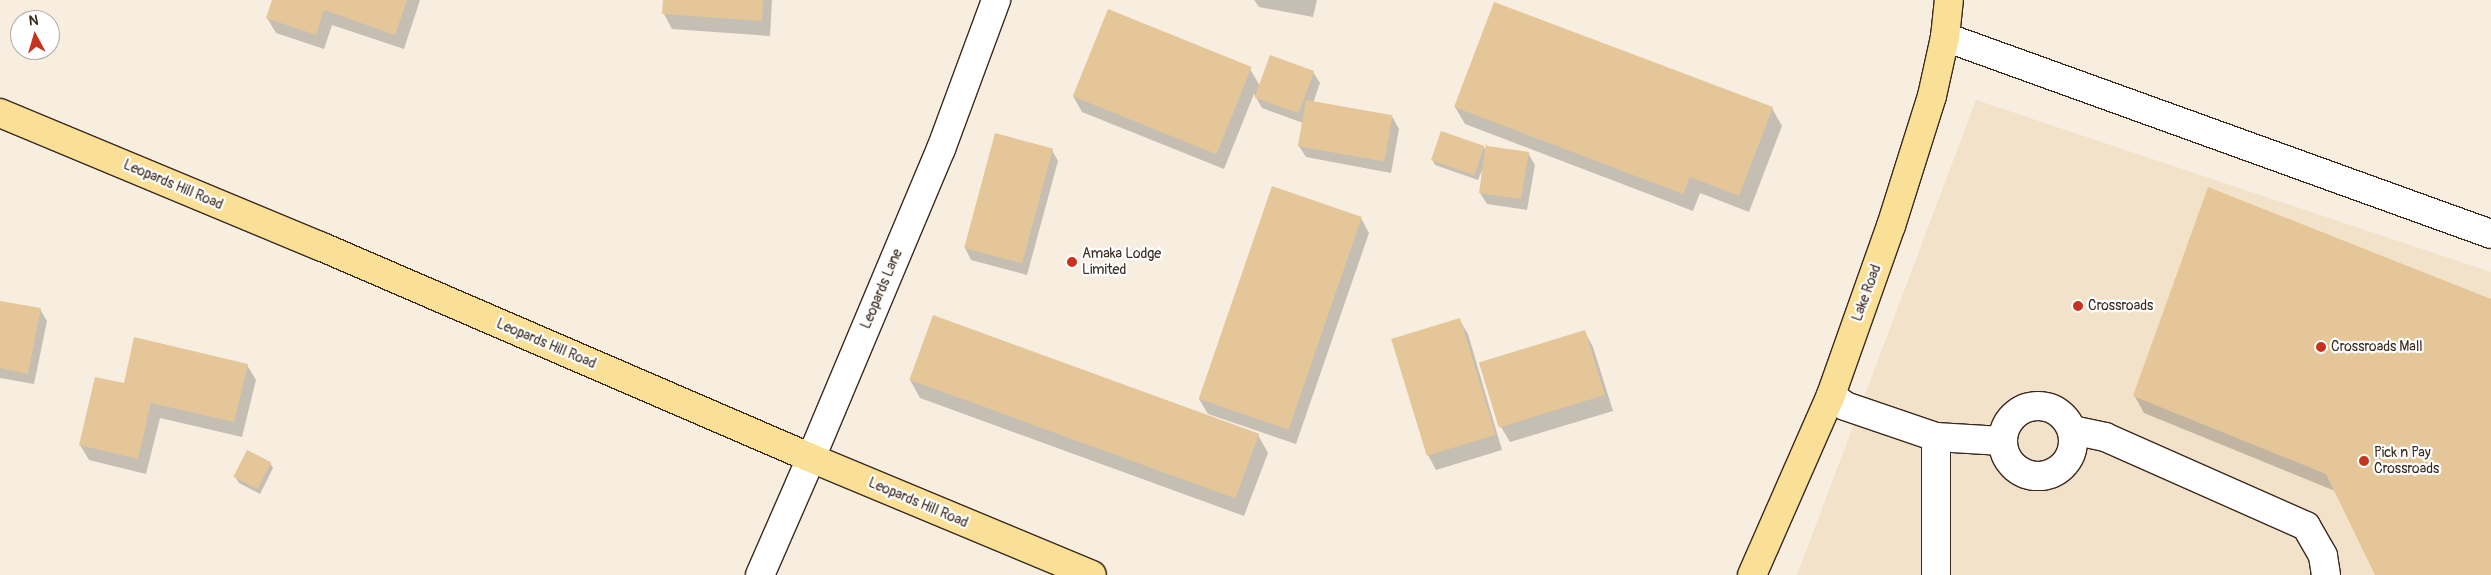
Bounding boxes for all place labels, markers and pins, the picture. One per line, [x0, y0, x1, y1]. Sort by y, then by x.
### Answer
place label: Amaka Lodge Limited [1082, 246, 1161, 278]
marker: Amaka Lodge Limited [1066, 256, 1078, 268]
place label: Crossroads [2088, 298, 2153, 314]
marker: Crossroads [2072, 300, 2084, 312]
place label: Crossroads Mall [2331, 339, 2423, 355]
marker: Crossroads Mall [2315, 341, 2327, 353]
place label: Pick n Pay Crossroads [2374, 445, 2439, 478]
marker: Pick n Pay Crossroads [2358, 455, 2370, 467]

